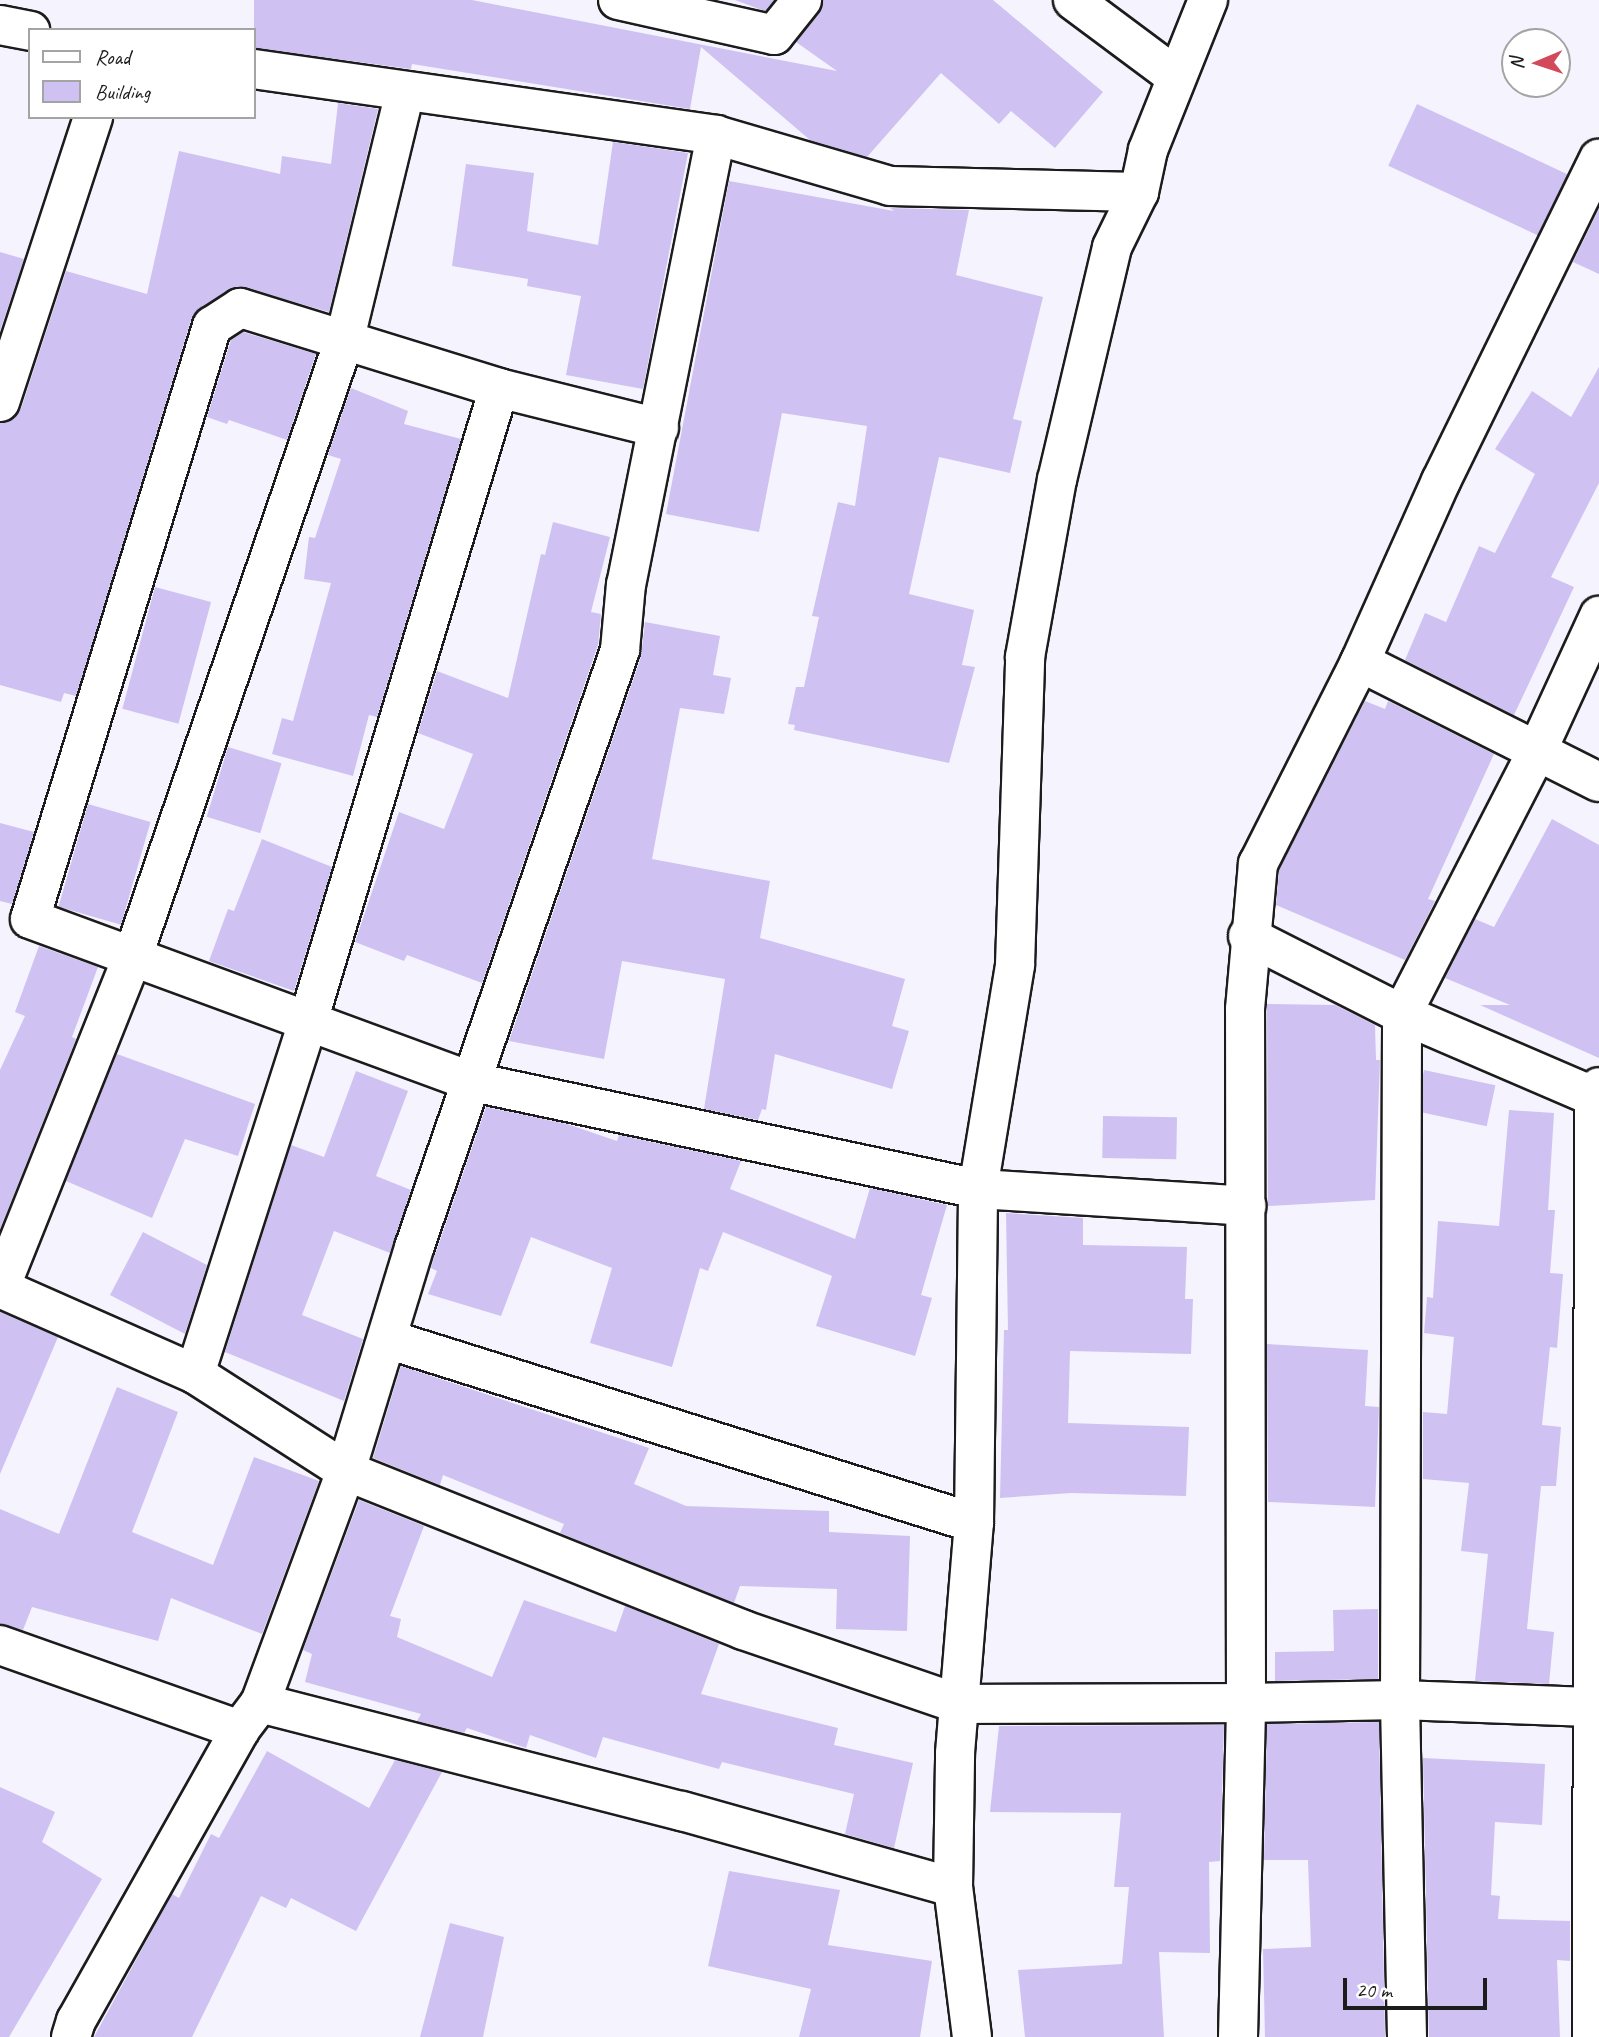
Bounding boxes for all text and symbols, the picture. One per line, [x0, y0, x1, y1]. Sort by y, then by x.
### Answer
legend [28, 28, 256, 119]
north arrow [1501, 28, 1571, 98]
text: Road [95, 44, 130, 70]
text: N [1505, 57, 1529, 70]
text: Building [95, 79, 150, 105]
scale bar [1347, 1964, 1490, 2008]
text: 20 m [1356, 1977, 1392, 2003]

